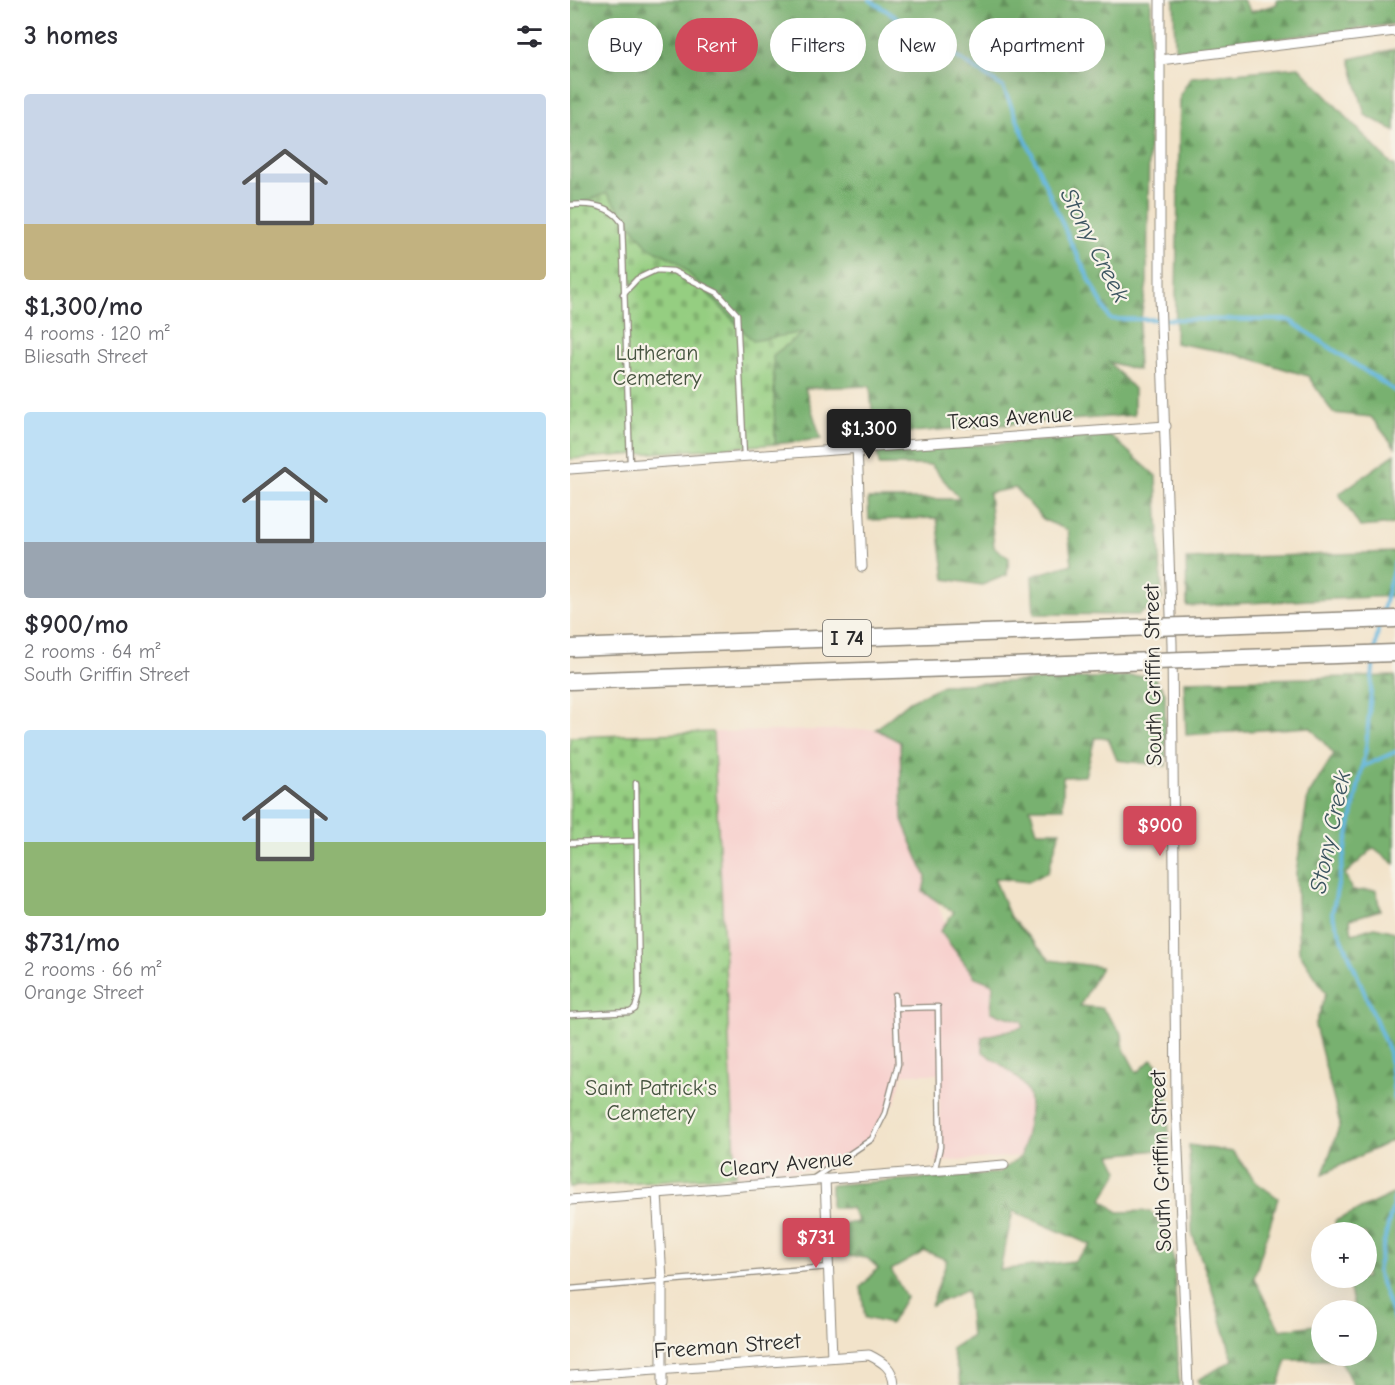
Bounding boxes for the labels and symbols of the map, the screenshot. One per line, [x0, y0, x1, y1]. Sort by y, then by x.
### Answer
water label: Stony Creek [1054, 183, 1136, 307]
park label: Lutheran Cemetery [613, 340, 702, 391]
street label: Texas Avenue [947, 401, 1074, 435]
pin: $1,300 [820, 409, 918, 460]
street label: South Griffin Street [1138, 583, 1168, 766]
road number: I 74 [823, 620, 871, 656]
water label: Stony Creek [1303, 768, 1357, 896]
pin: $900 [1124, 806, 1196, 857]
street label: South Griffin Street [1145, 1069, 1177, 1252]
park label: Saint Patrick's Cemetery [585, 1075, 717, 1126]
street label: Cleary Avenue [718, 1145, 854, 1183]
pin: $731 [780, 1218, 852, 1269]
street label: Freeman Street [653, 1328, 802, 1364]

